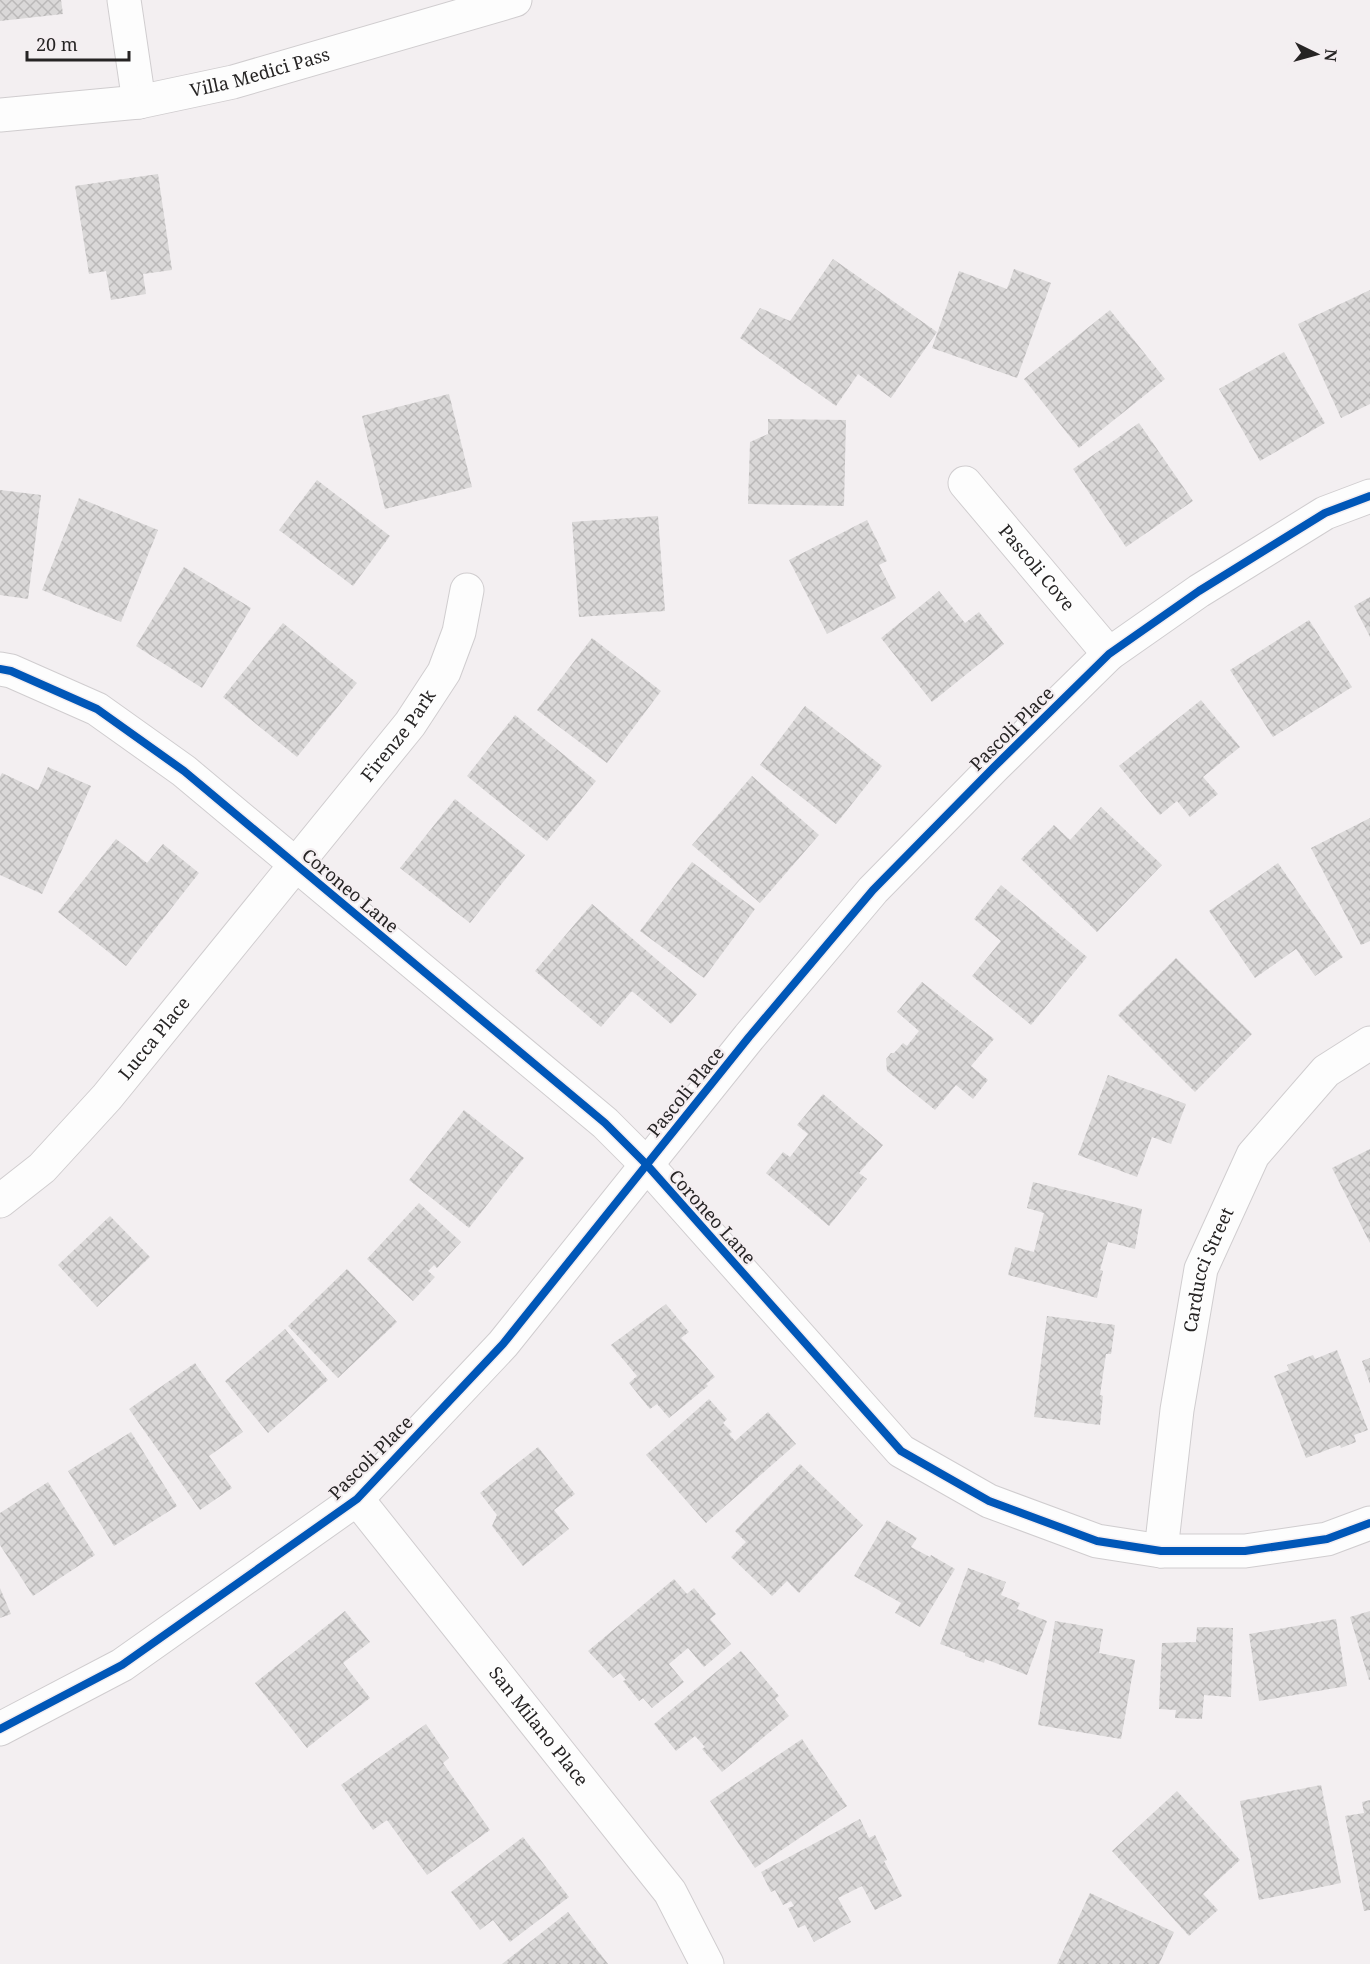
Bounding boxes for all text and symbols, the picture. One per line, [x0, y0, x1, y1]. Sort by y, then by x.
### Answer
scale bar [27, 24, 129, 62]
north arrow [1286, 24, 1346, 84]
text: 20 m [36, 32, 78, 56]
street label: Villa Medici Pass [188, 42, 332, 102]
text: N [1319, 48, 1342, 63]
street label: Pascoli Cove [994, 519, 1081, 616]
street label: Pascoli Place [964, 681, 1058, 775]
street label: Firenze Park [355, 684, 441, 786]
street label: Coroneo Lane [297, 843, 404, 938]
street label: Lucca Place [113, 991, 195, 1084]
street label: Pascoli Place [641, 1041, 729, 1141]
street label: Coroneo Lane [664, 1164, 762, 1269]
street label: Carducci Street [1177, 1203, 1239, 1334]
street label: Pascoli Place [323, 1410, 417, 1504]
street label: San Milano Place [484, 1661, 594, 1791]

